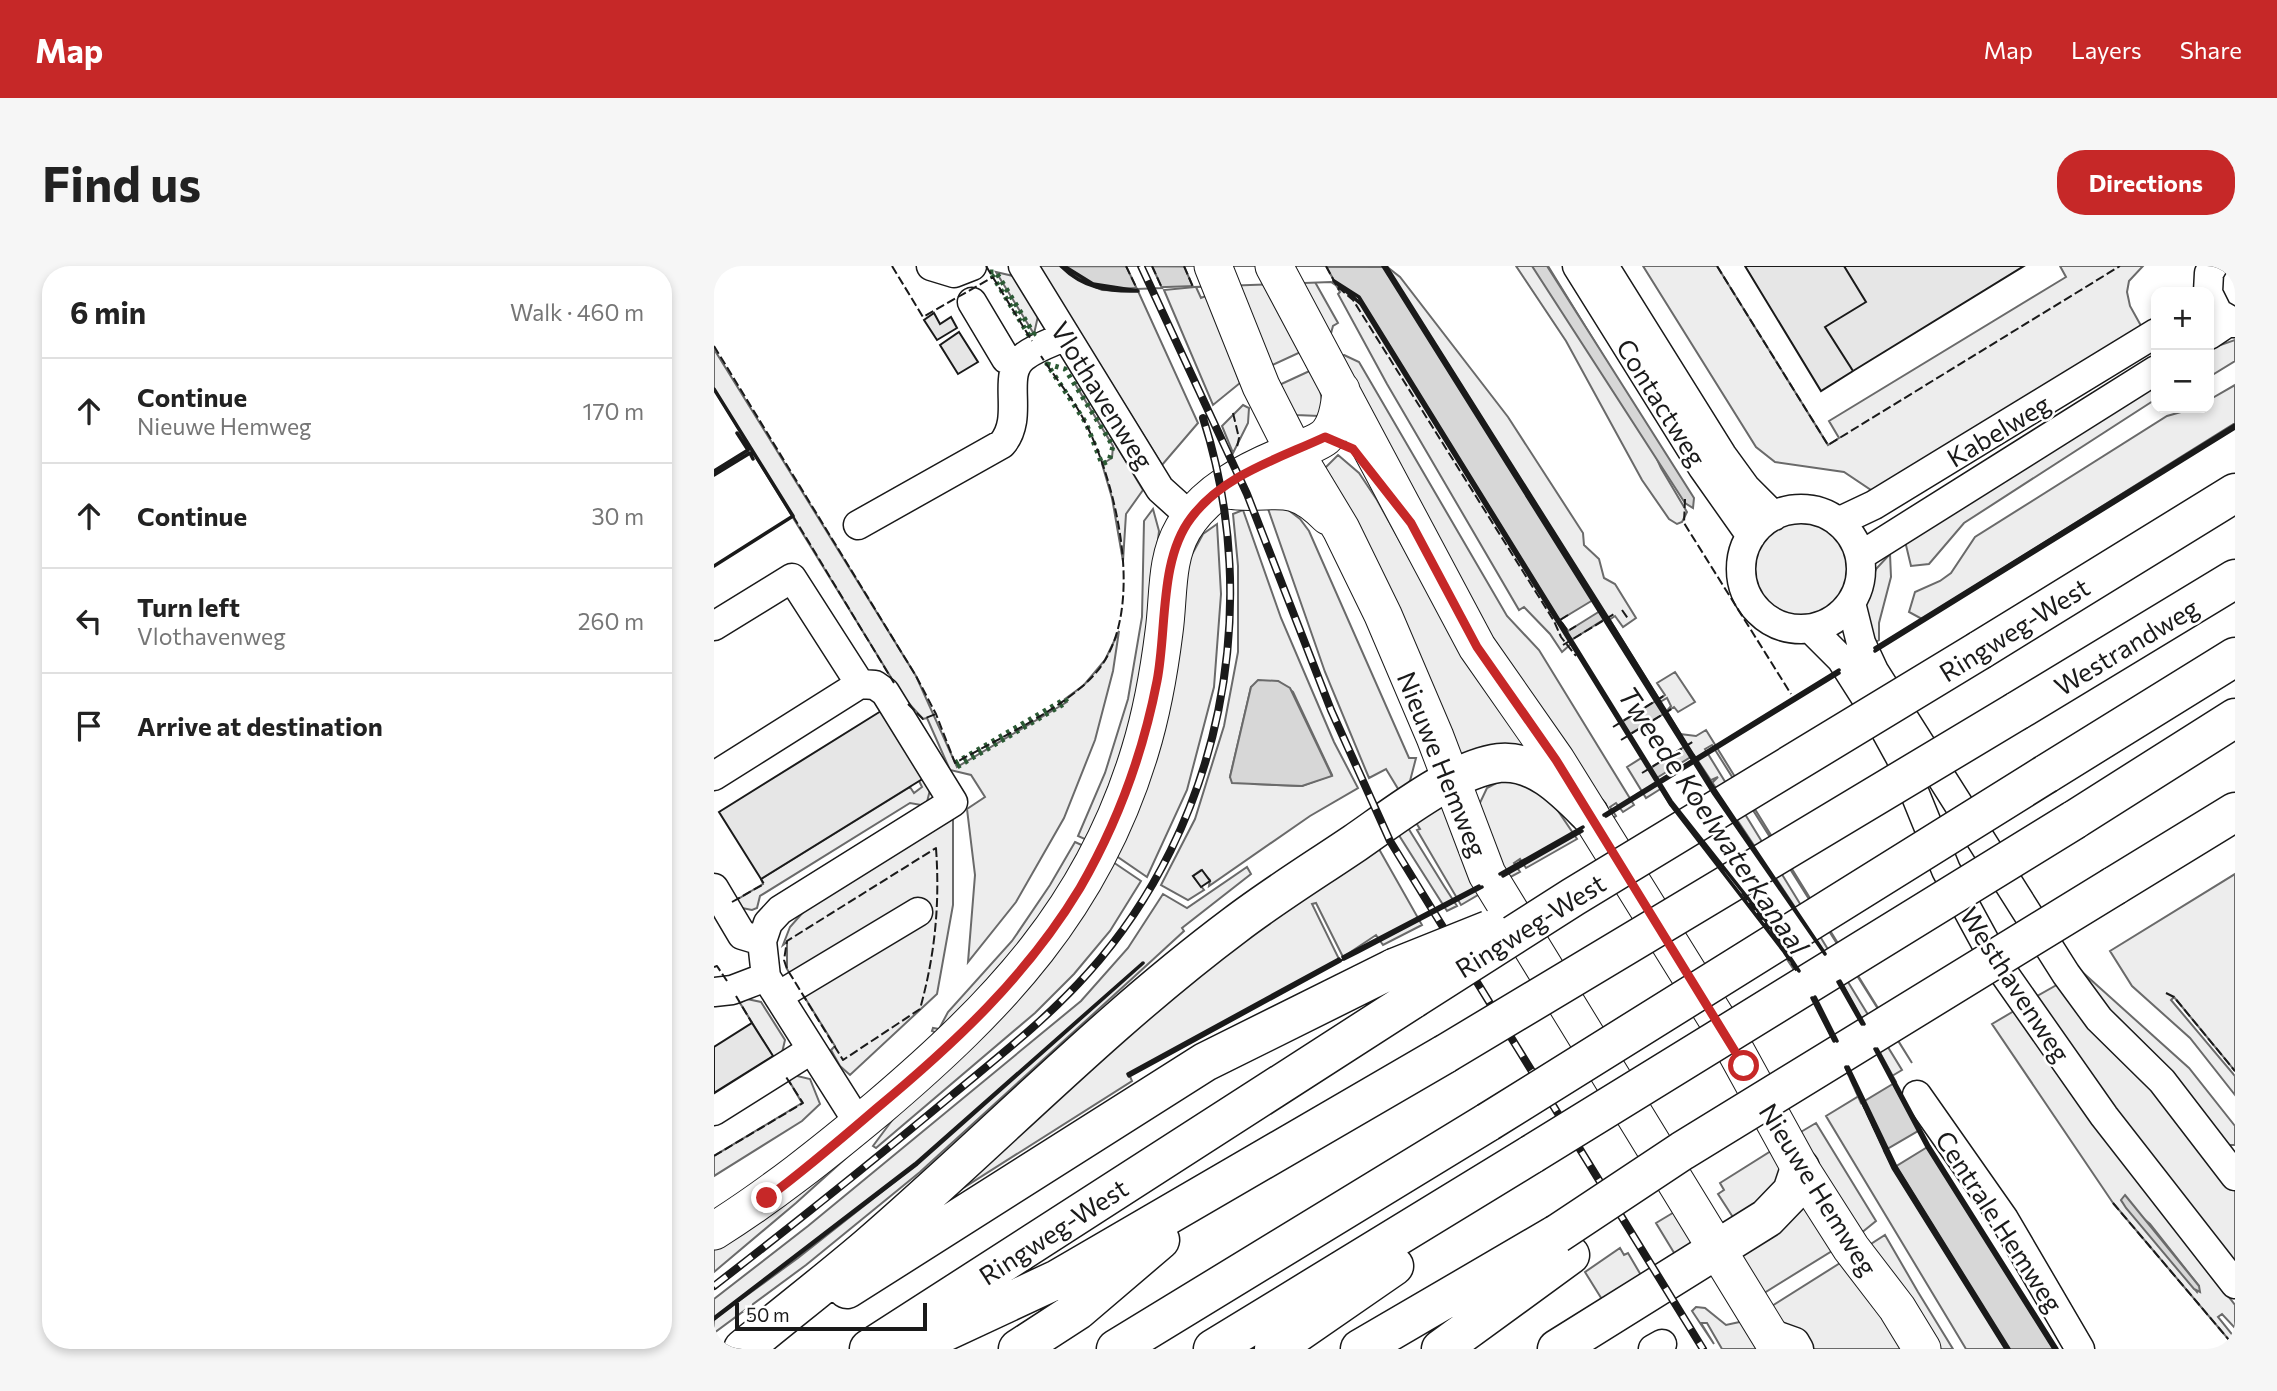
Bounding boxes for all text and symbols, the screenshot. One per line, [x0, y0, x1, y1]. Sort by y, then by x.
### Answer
text: Map [35, 29, 103, 70]
text: Map [1984, 35, 2033, 64]
text: Layers [2071, 35, 2142, 64]
text: Share [2180, 35, 2242, 64]
button: Directions [2057, 150, 2235, 215]
text: Find us [42, 152, 201, 212]
map controls [2151, 287, 2214, 413]
button: + [2151, 287, 2214, 350]
text: 6 min [70, 293, 146, 330]
text: Walk · 460 m [510, 298, 644, 326]
street label: Vlothavenweg [1045, 316, 1161, 474]
street label: Contactweg [1611, 333, 1713, 471]
button: − [2151, 350, 2214, 413]
text: Continue [137, 381, 247, 412]
street label: Kabelweg [1941, 387, 2055, 473]
icon: ahead [70, 392, 108, 430]
text: 170 m [583, 397, 644, 425]
text: Nieuwe Hemweg [137, 412, 312, 440]
icon: ahead [70, 497, 108, 535]
text: Continue [137, 500, 247, 531]
text: 30 m [591, 502, 644, 530]
street label: Ringweg-West [1933, 571, 2095, 687]
text: Turn left [137, 591, 240, 622]
street label: Westrandweg [2048, 591, 2204, 701]
icon: left [70, 602, 108, 640]
text: 260 m [578, 607, 644, 635]
text: Vlothavenweg [137, 622, 286, 650]
street label: Nieuwe Hemweg [1392, 667, 1494, 861]
water label: Tweede Koelwaterkanaal [1611, 679, 1817, 961]
icon: arrive [70, 707, 108, 745]
text: Arrive at destination [137, 710, 383, 741]
street label: Ringweg-West [1449, 867, 1611, 983]
street label: Westhavenweg [1954, 901, 2078, 1067]
route start [1728, 1050, 1759, 1081]
street label: Nieuwe Hemweg [1754, 1097, 1884, 1281]
street label: Centrale Hemweg [1930, 1125, 2070, 1317]
street label: Ringweg-West [973, 1171, 1133, 1291]
route end [751, 1182, 782, 1213]
scale bar [735, 1300, 928, 1332]
text: 50 m [746, 1303, 790, 1326]

